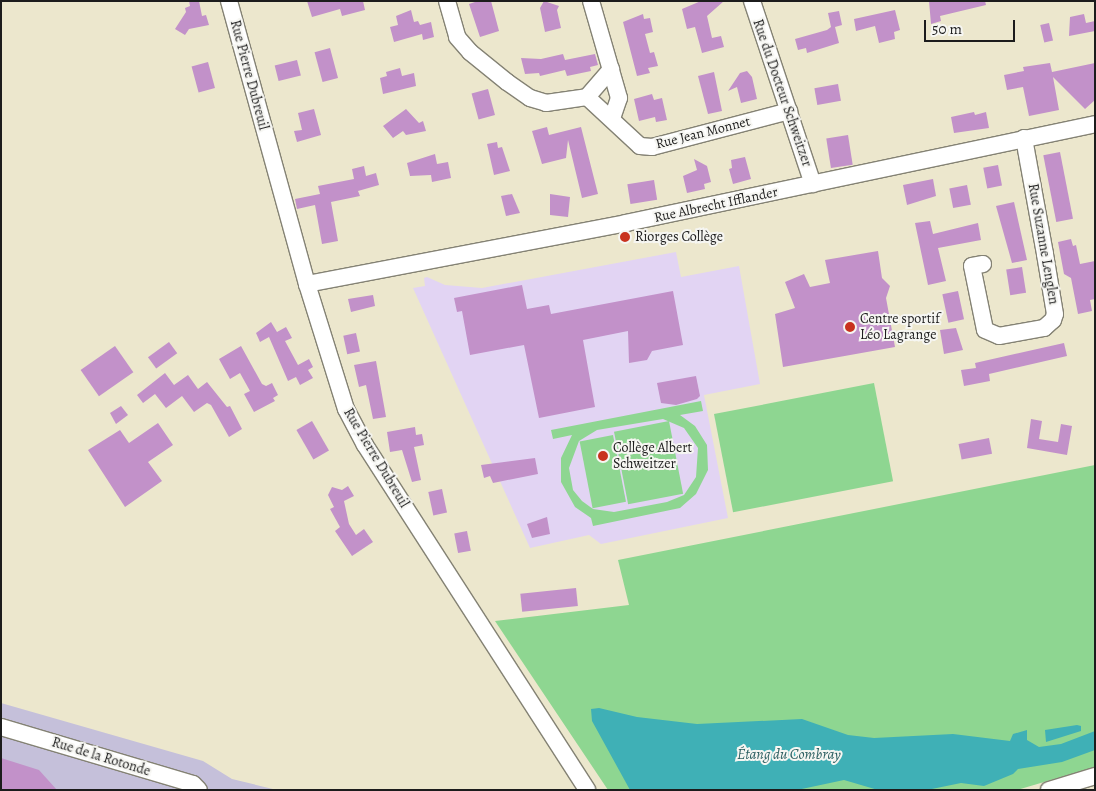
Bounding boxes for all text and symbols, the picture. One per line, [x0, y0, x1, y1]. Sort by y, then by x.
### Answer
scale bar [926, 10, 1017, 42]
street label: Rue du Docteur Schweitzer [749, 17, 815, 169]
street label: Rue Pierre Dubreuil [226, 18, 272, 132]
text: 50 m [932, 19, 962, 39]
street label: Rue Jean Monnet [654, 113, 752, 153]
street label: Rue Suzanne Lenglen [1024, 182, 1062, 306]
street label: Rue Albrecht Ifflander [653, 184, 779, 226]
place label: Riorges Collège [635, 229, 723, 245]
marker: Riorges Collège [619, 231, 631, 243]
place label: Centre sportif Léo Lagrange [860, 311, 940, 344]
marker: Centre sportif Léo Lagrange [844, 321, 856, 333]
street label: Rue Pierre Dubreuil [340, 405, 412, 511]
place label: Collège Albert Schweitzer [613, 440, 692, 472]
marker: Collège Albert Schweitzer [597, 450, 609, 462]
street label: Rue de la Rotonde [50, 734, 152, 780]
water label: Étang du Combray [737, 746, 841, 764]

